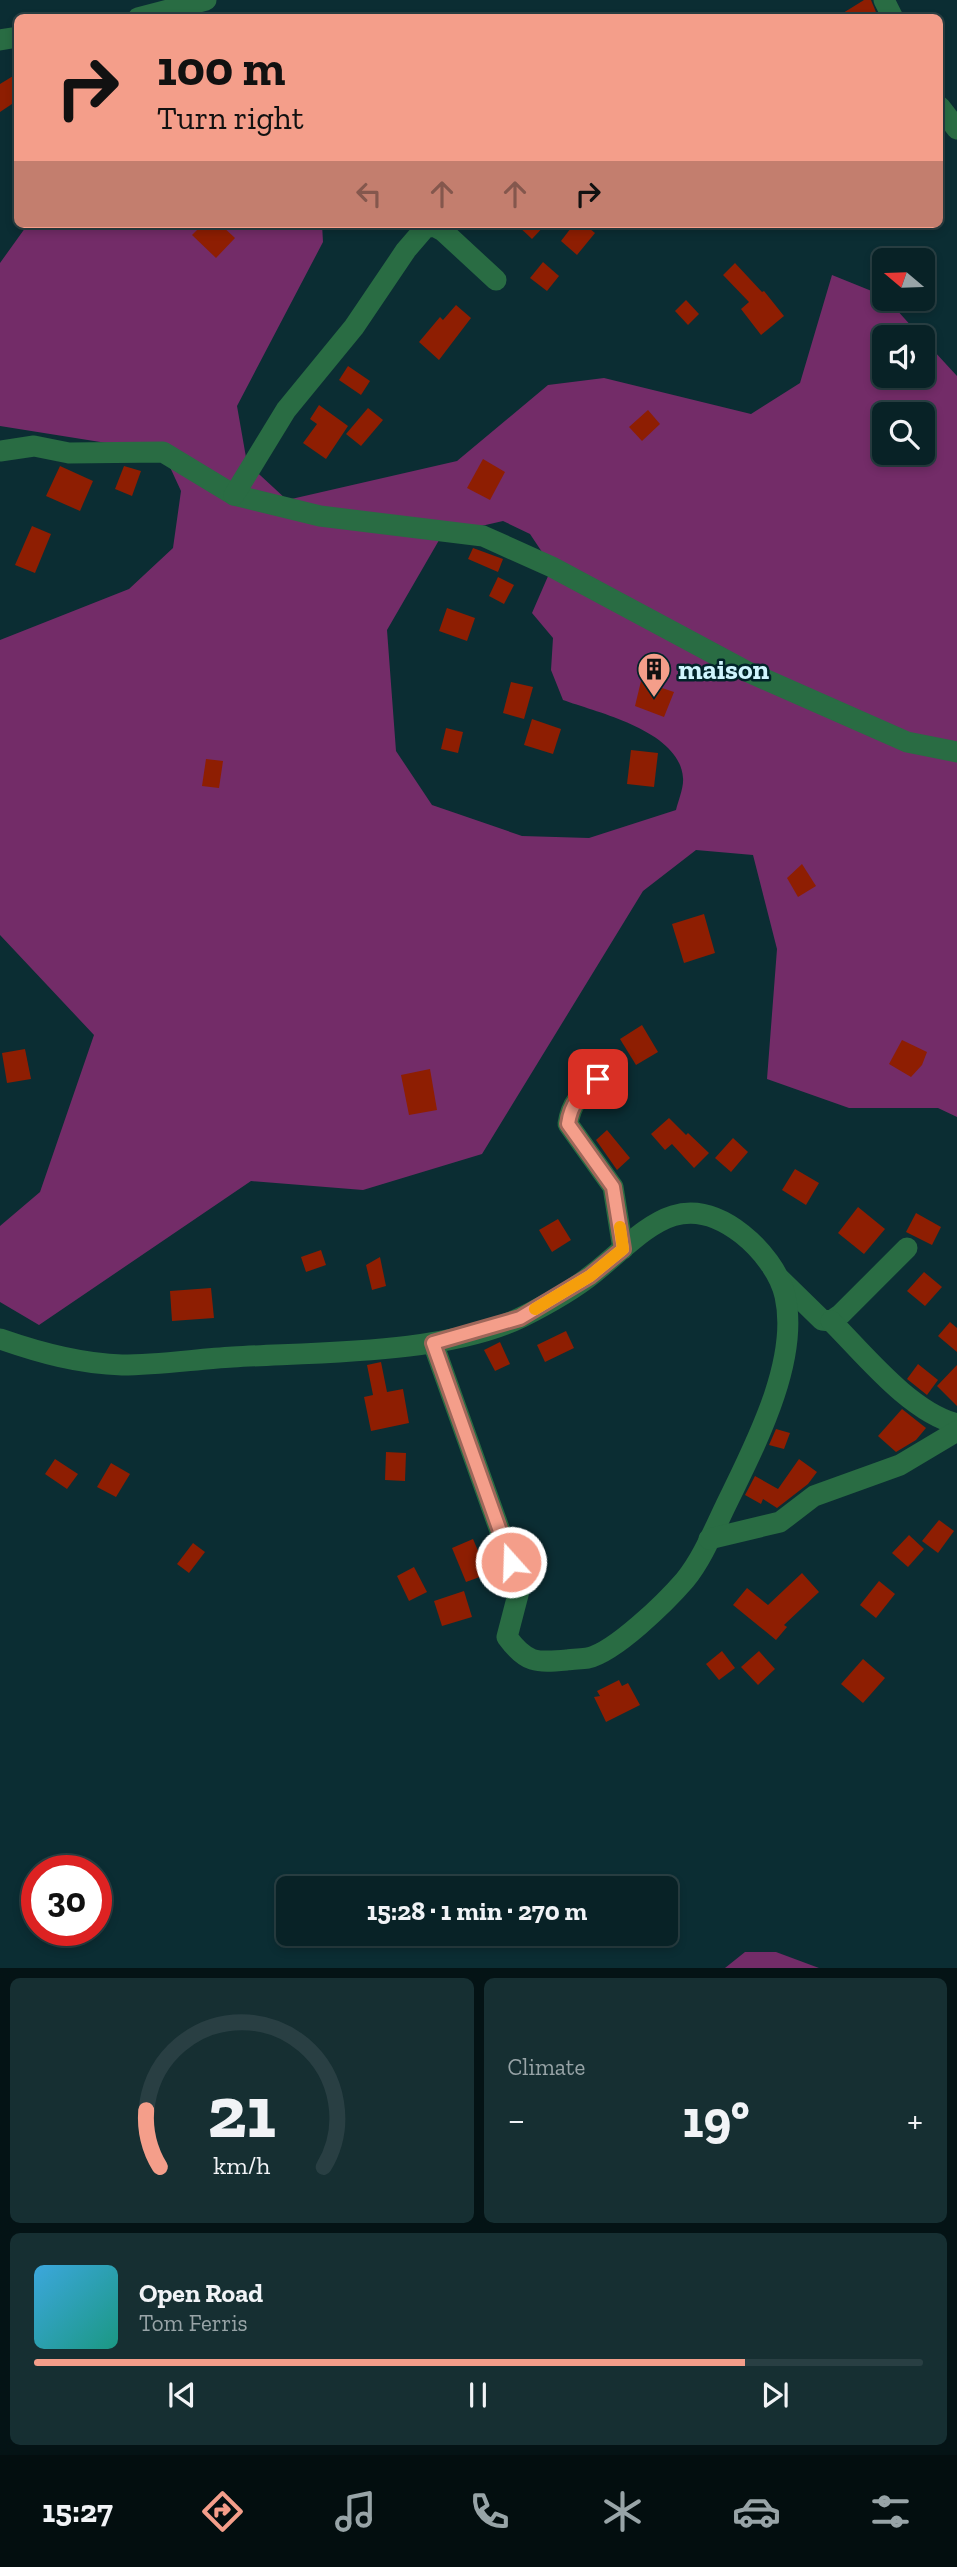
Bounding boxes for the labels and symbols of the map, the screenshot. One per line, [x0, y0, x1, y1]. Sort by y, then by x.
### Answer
north arrow [872, 248, 934, 312]
building icon: maison [635, 650, 673, 699]
place label: maison [678, 653, 770, 686]
pin [568, 1049, 628, 1109]
position arrow [474, 1525, 548, 1599]
speed limit sign: 30 [21, 1855, 112, 1946]

